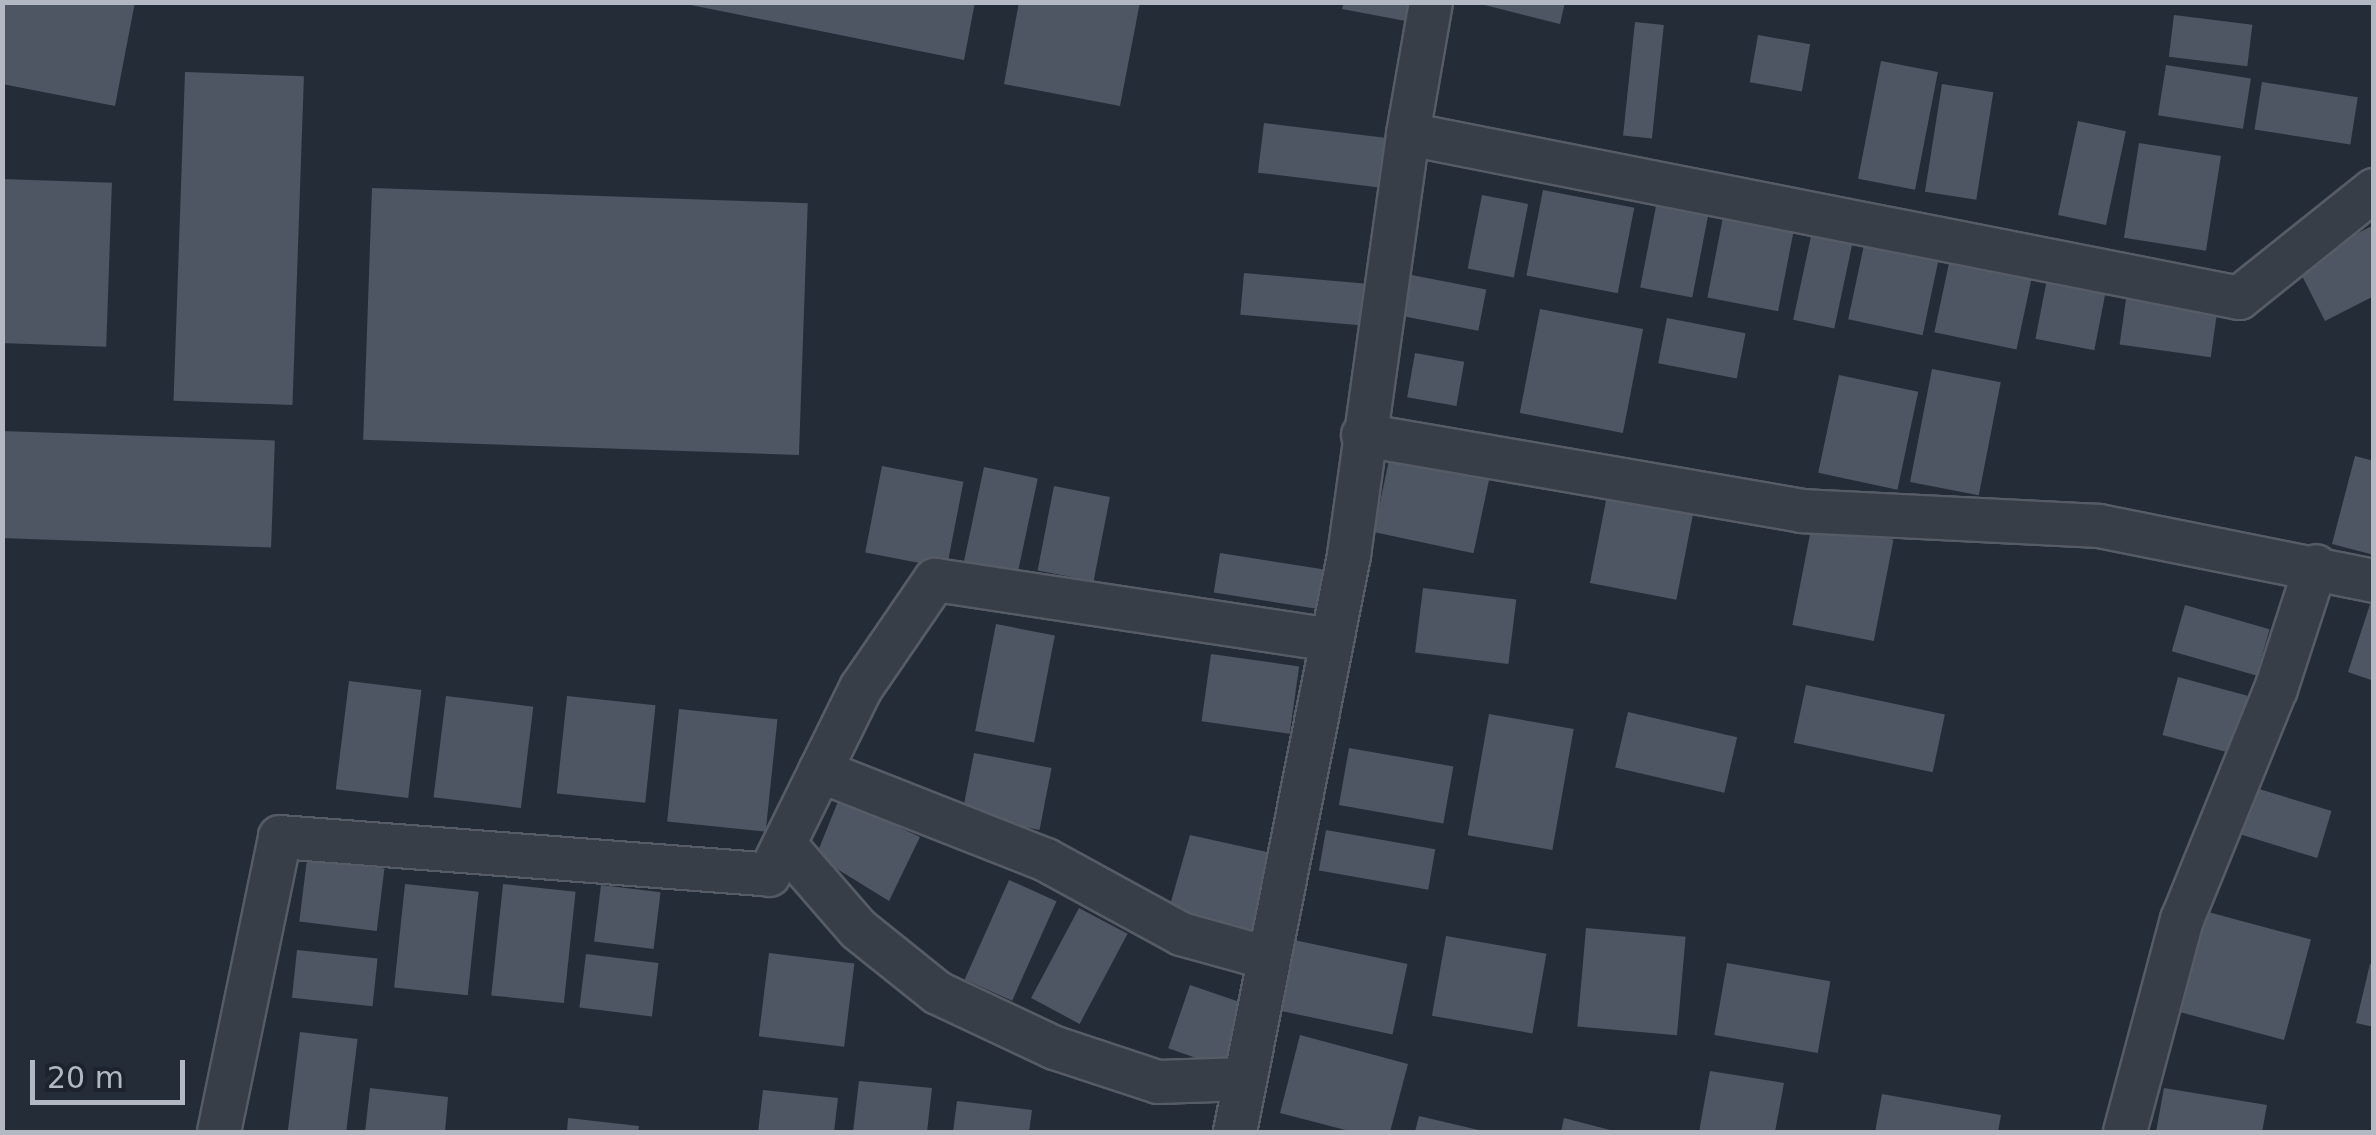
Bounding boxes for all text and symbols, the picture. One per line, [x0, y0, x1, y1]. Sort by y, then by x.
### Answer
scale bar [35, 1040, 190, 1102]
text: 20 m [47, 1060, 124, 1095]

